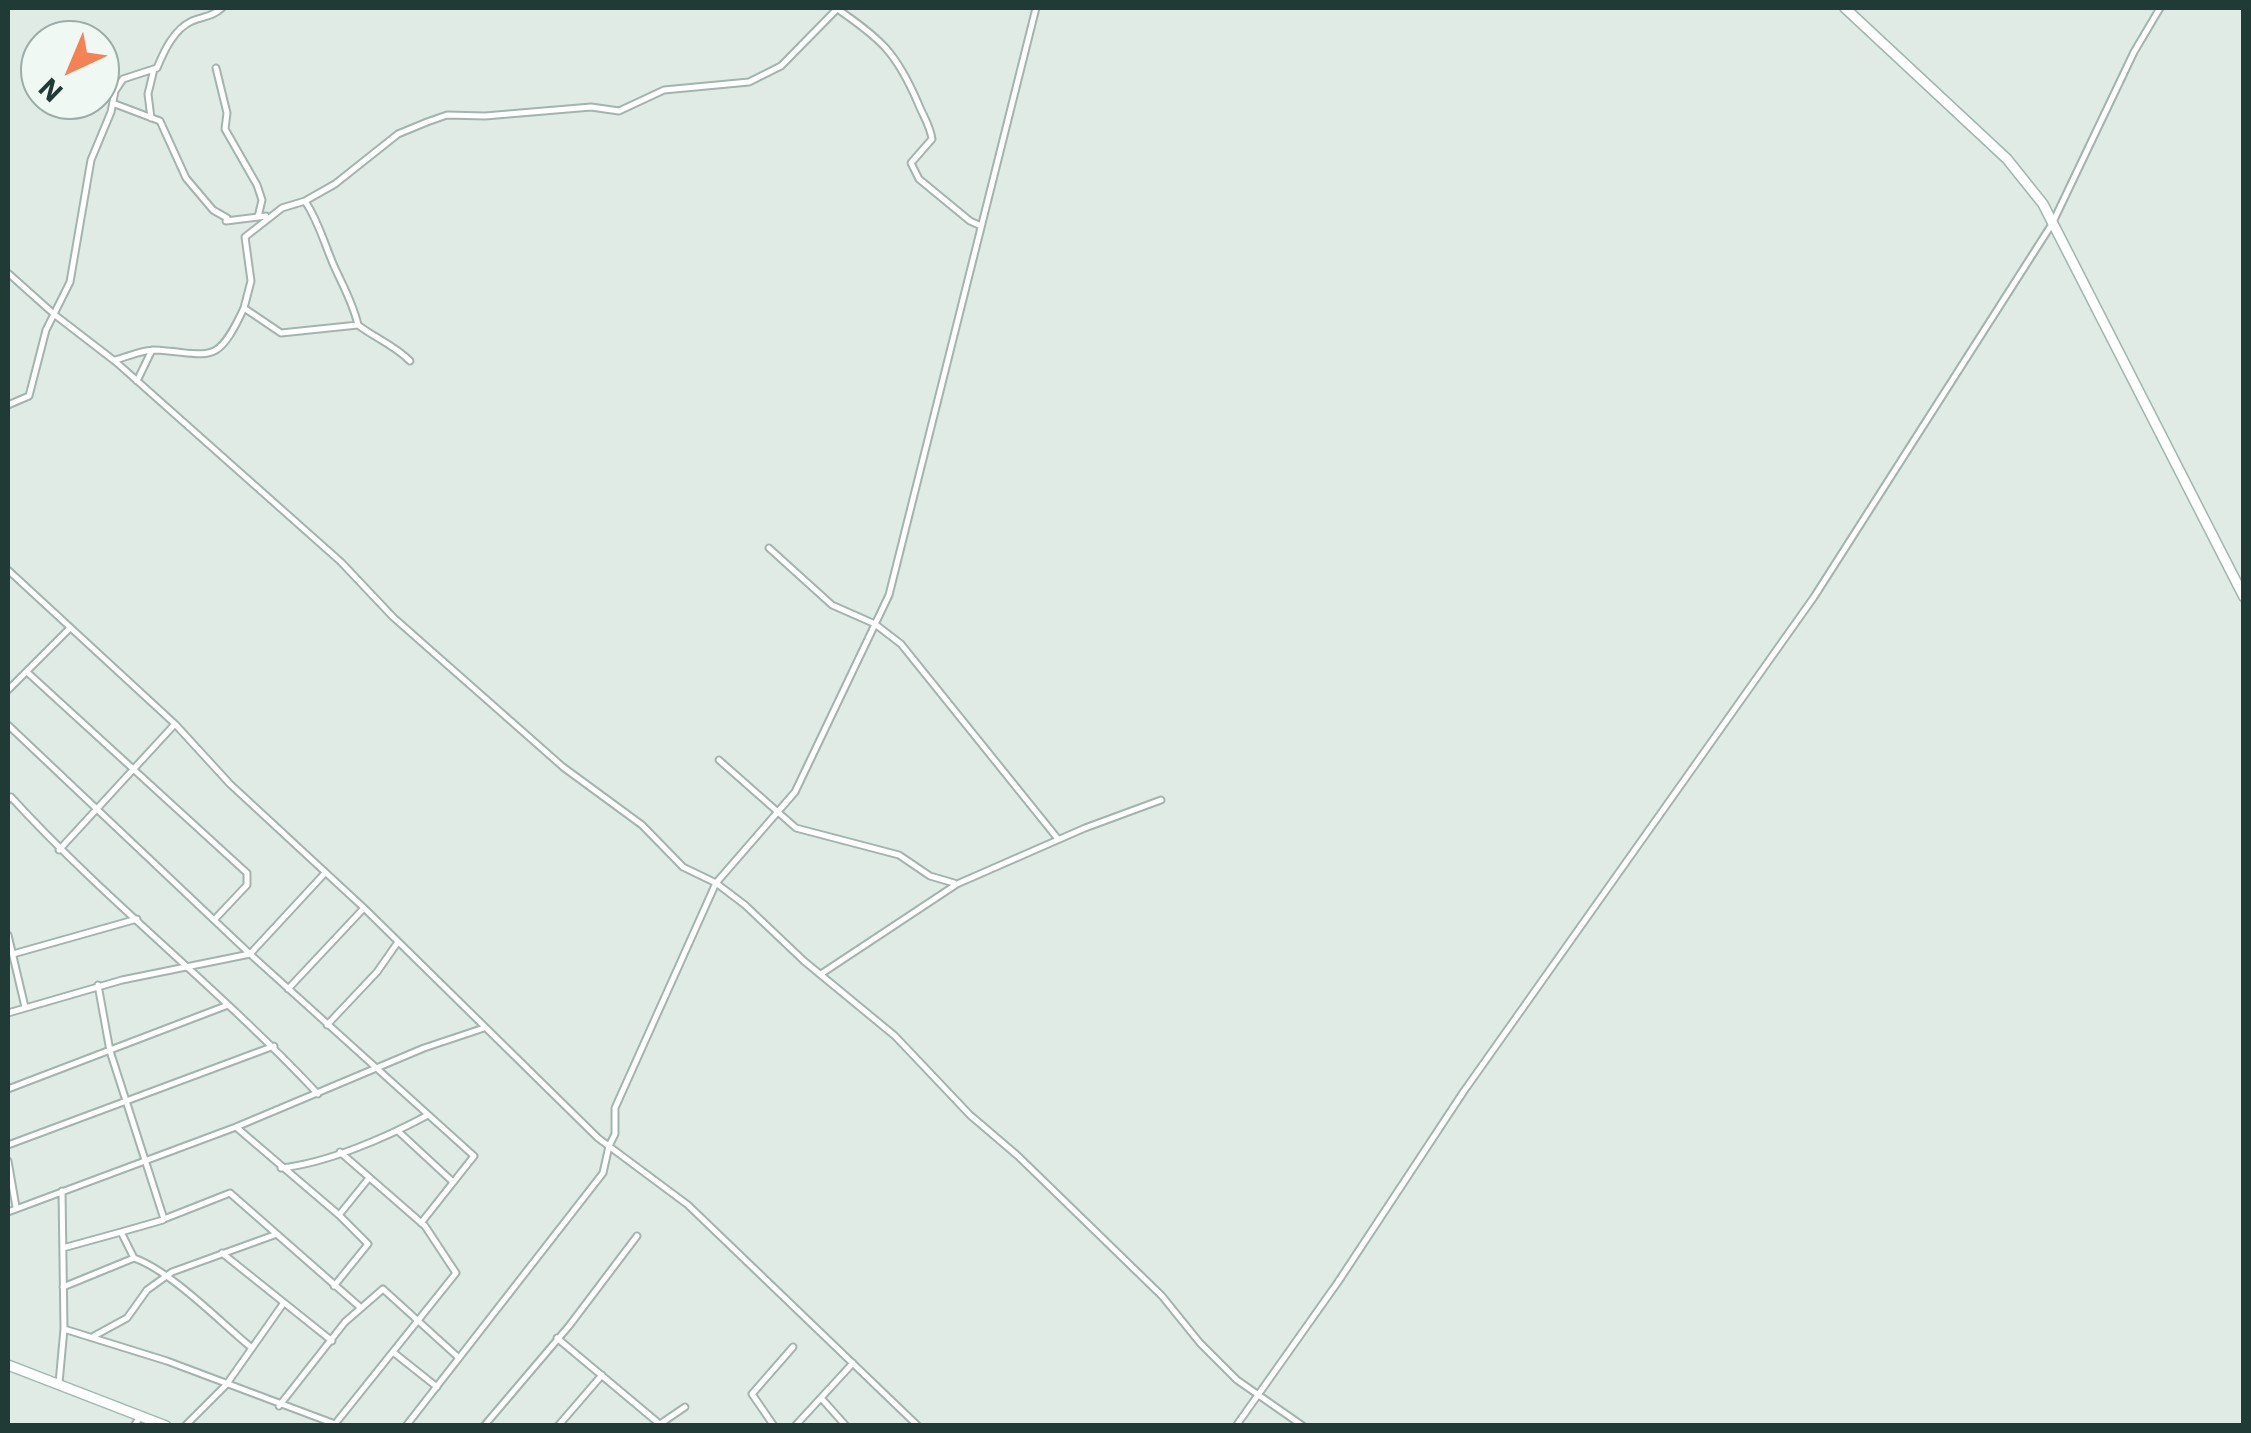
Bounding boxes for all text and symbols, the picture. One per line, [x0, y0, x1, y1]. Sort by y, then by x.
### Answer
north arrow [20, 20, 120, 120]
text: N [30, 70, 70, 111]

